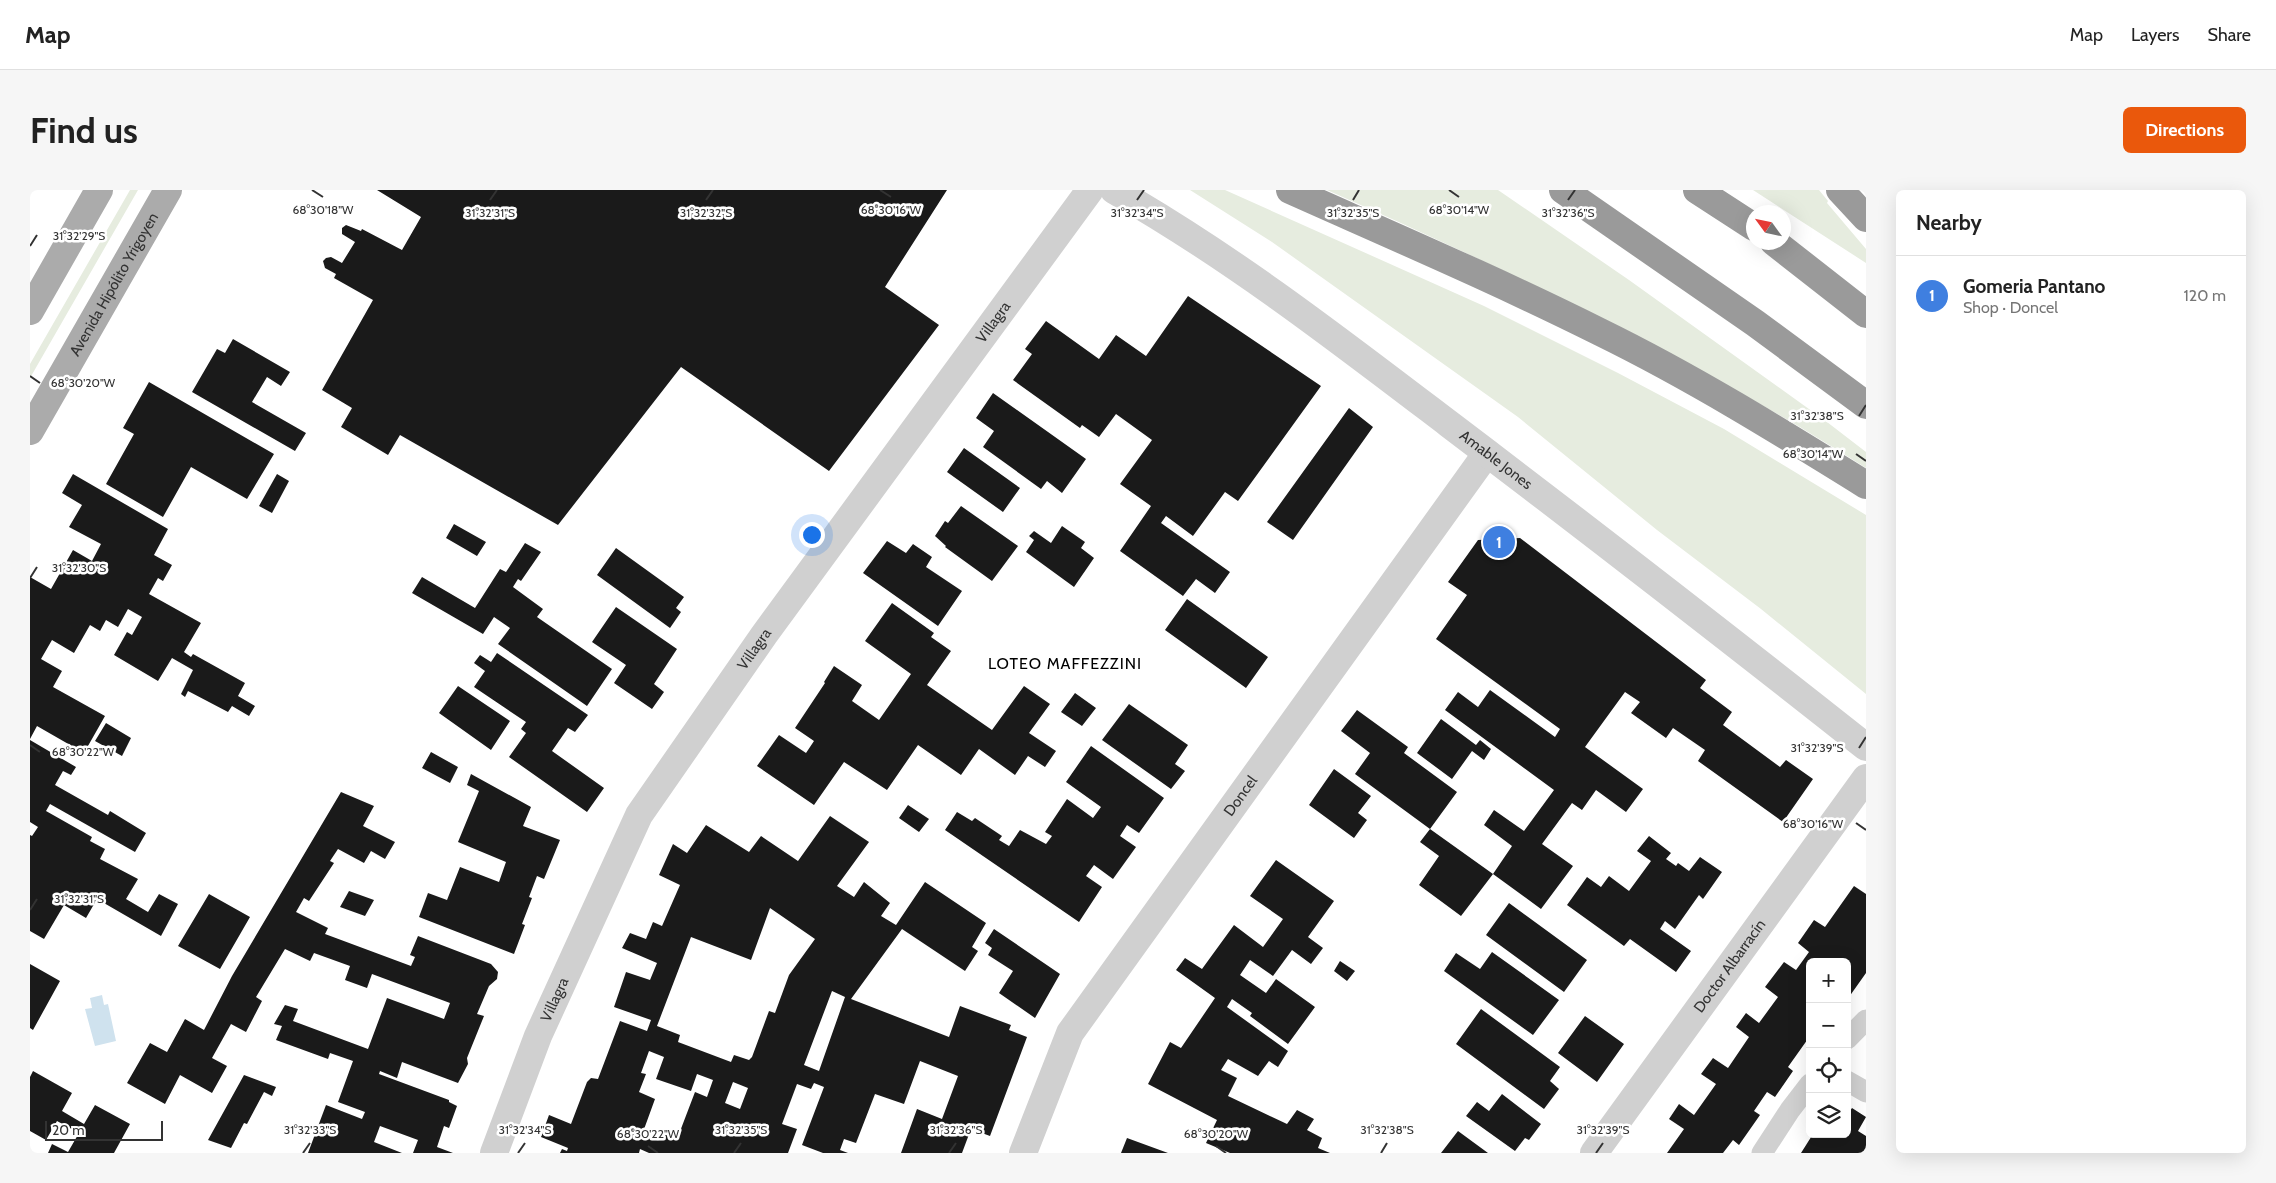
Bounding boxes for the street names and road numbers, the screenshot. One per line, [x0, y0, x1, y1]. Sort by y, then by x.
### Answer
street label: Avenida Hipólito Yrigoyen [66, 209, 162, 359]
street label: Villagra [972, 297, 1015, 346]
street label: Amable Jones [1456, 426, 1536, 493]
street label: Villagra [734, 624, 775, 673]
street label: Doncel [1220, 772, 1261, 820]
street label: Doctor Albarracín [1690, 916, 1769, 1016]
street label: Villagra [537, 974, 573, 1025]

